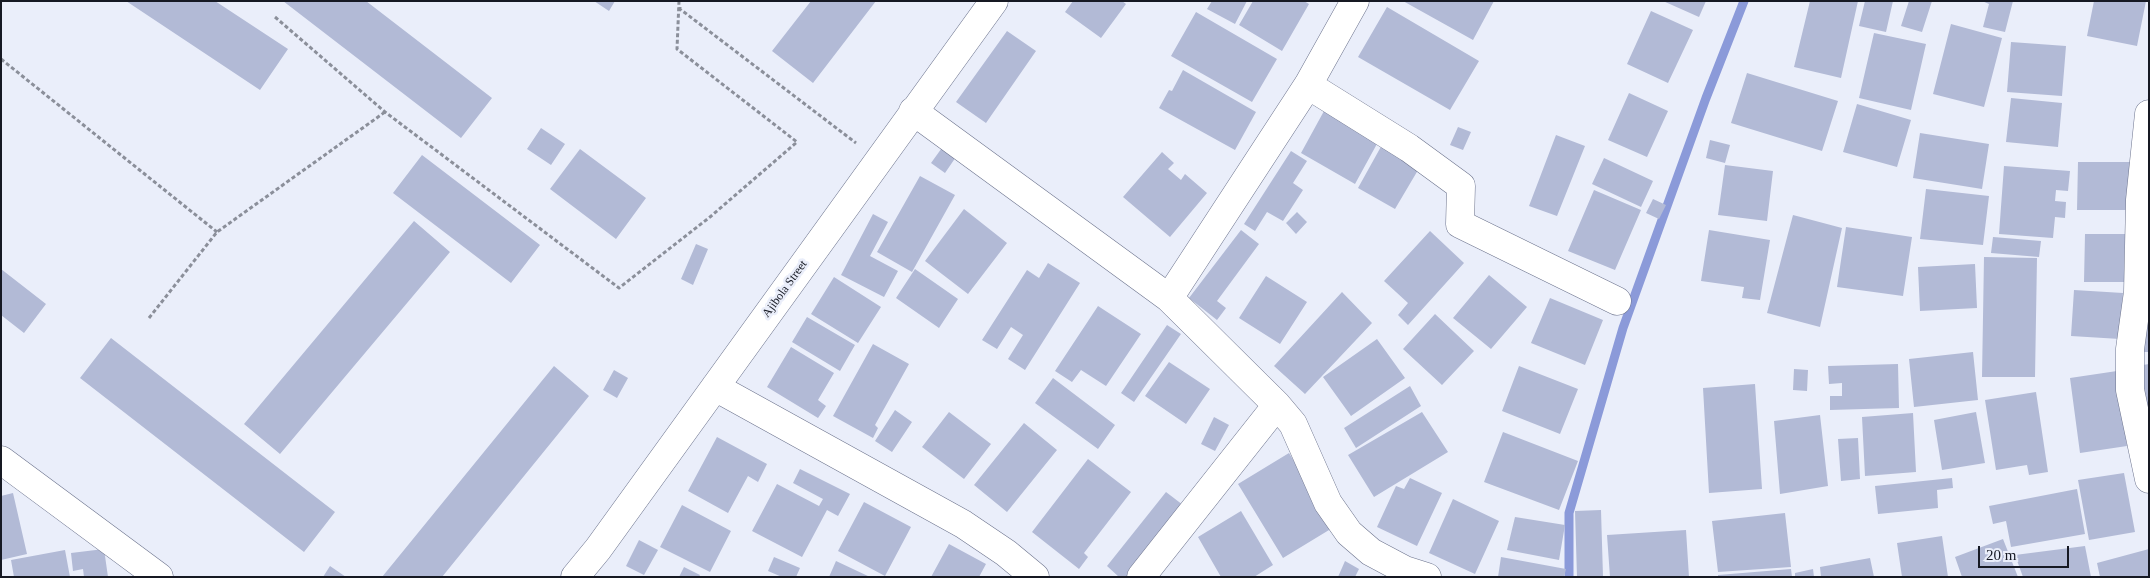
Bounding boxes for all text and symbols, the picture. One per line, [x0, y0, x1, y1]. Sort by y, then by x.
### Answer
street label: Ajibola Street [759, 258, 811, 320]
scale bar [1980, 536, 2071, 568]
text: 20 m [1986, 547, 2016, 563]

